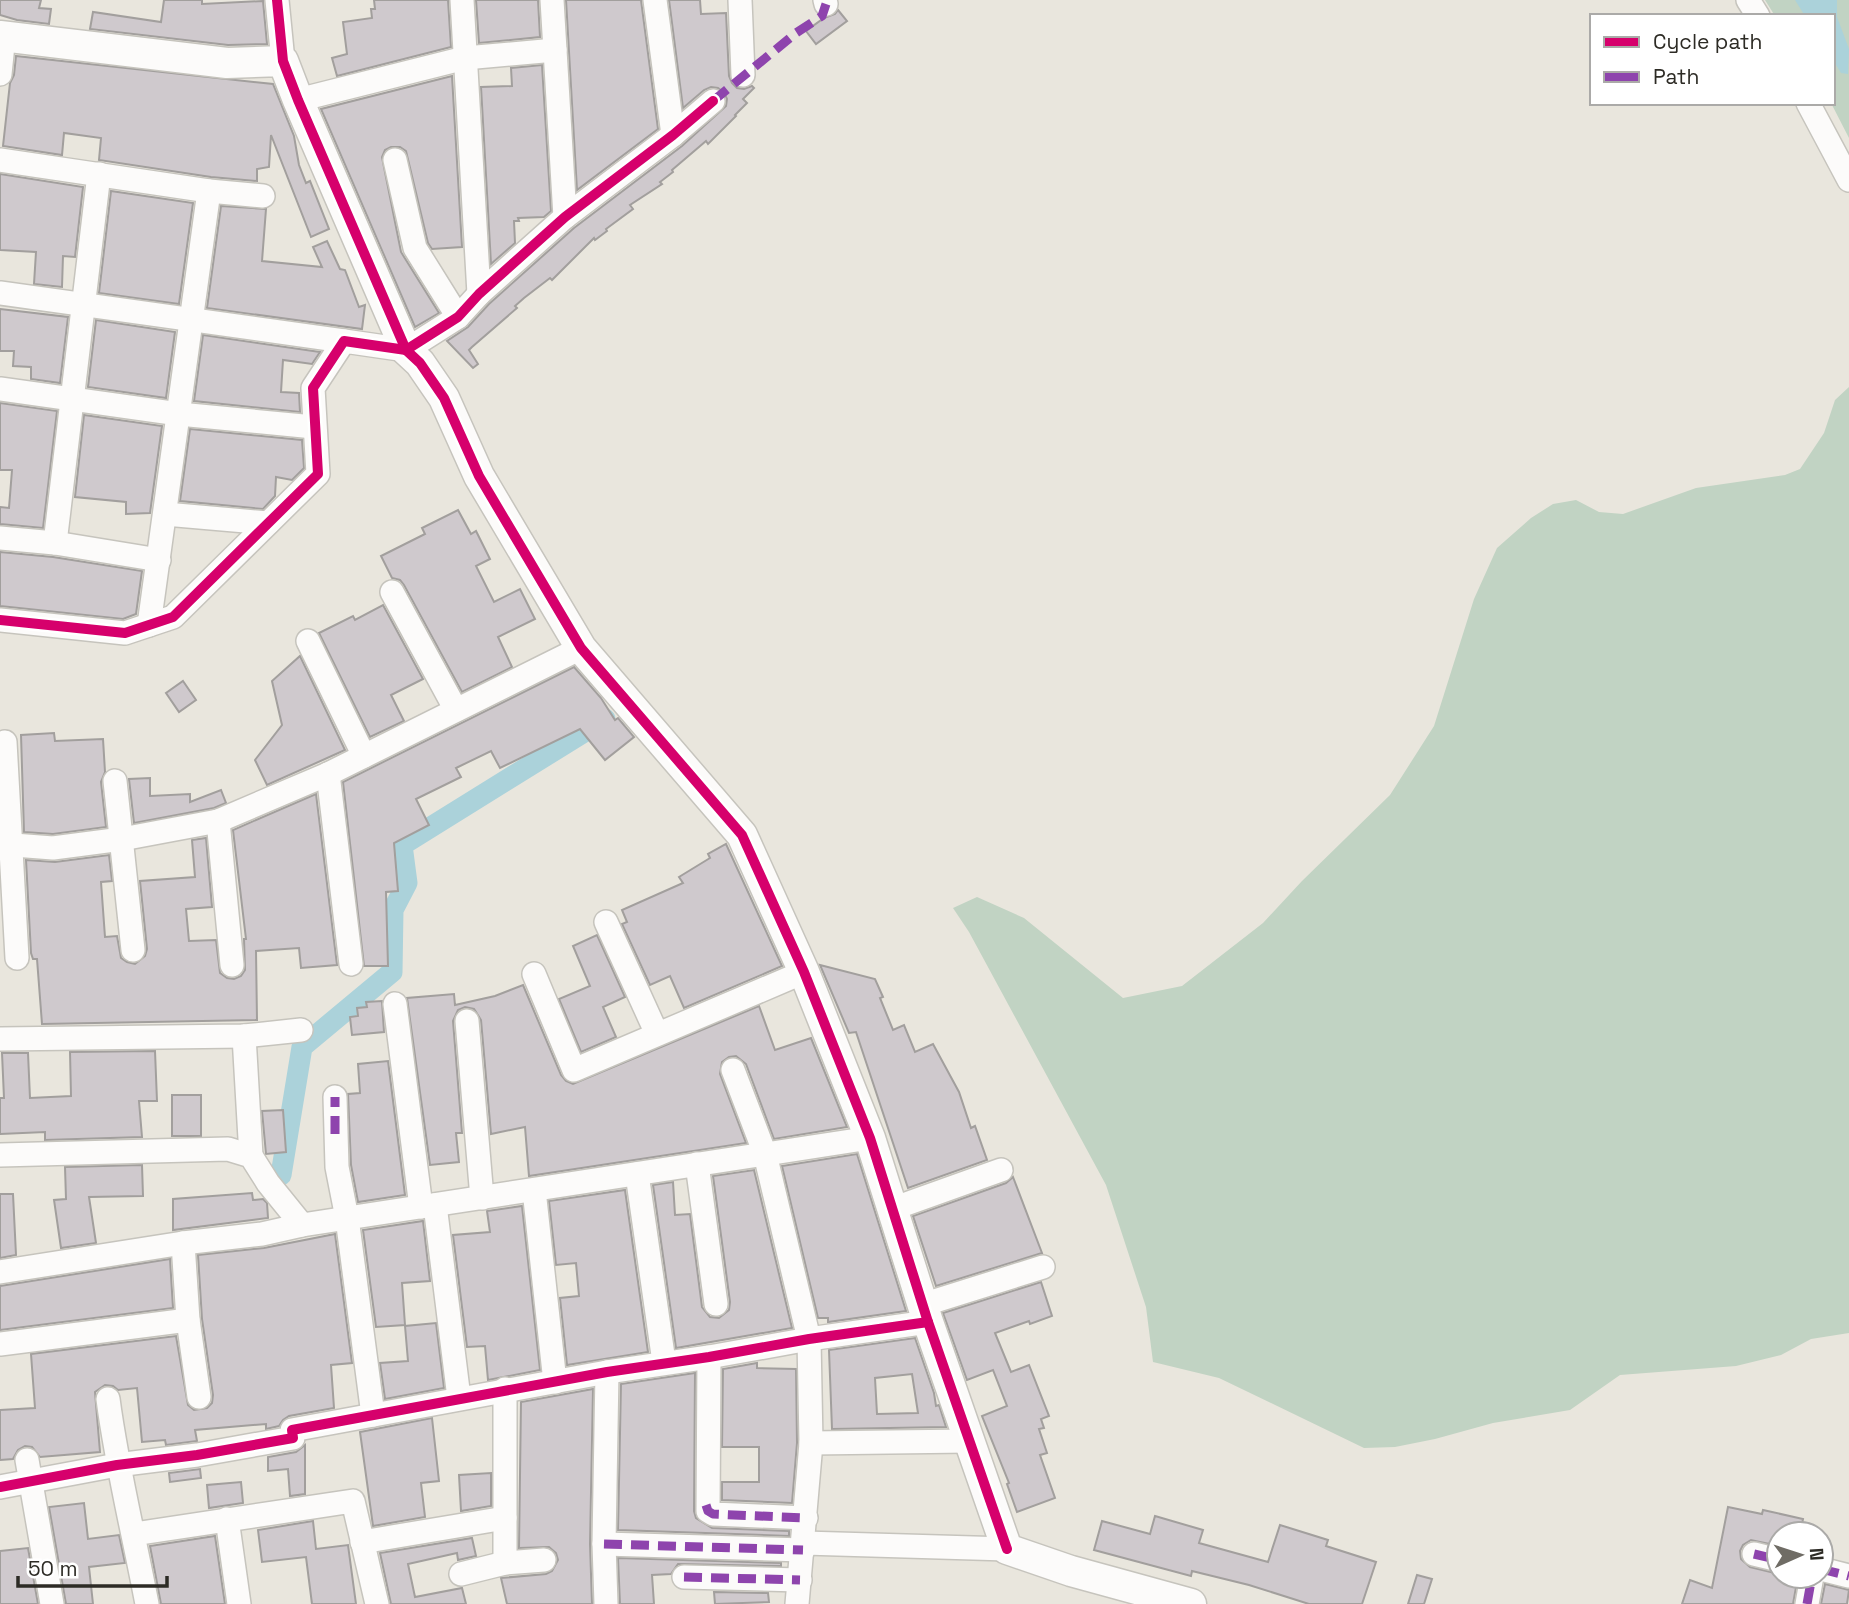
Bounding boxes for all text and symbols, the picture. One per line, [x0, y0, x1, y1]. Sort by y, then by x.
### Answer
legend [1590, 14, 1835, 105]
text: Cycle path [1653, 28, 1762, 55]
text: Path [1653, 63, 1699, 90]
north arrow [1765, 1520, 1835, 1590]
scale bar [18, 1544, 166, 1588]
text: N [1804, 1547, 1829, 1561]
text: 50 m [28, 1555, 78, 1582]

